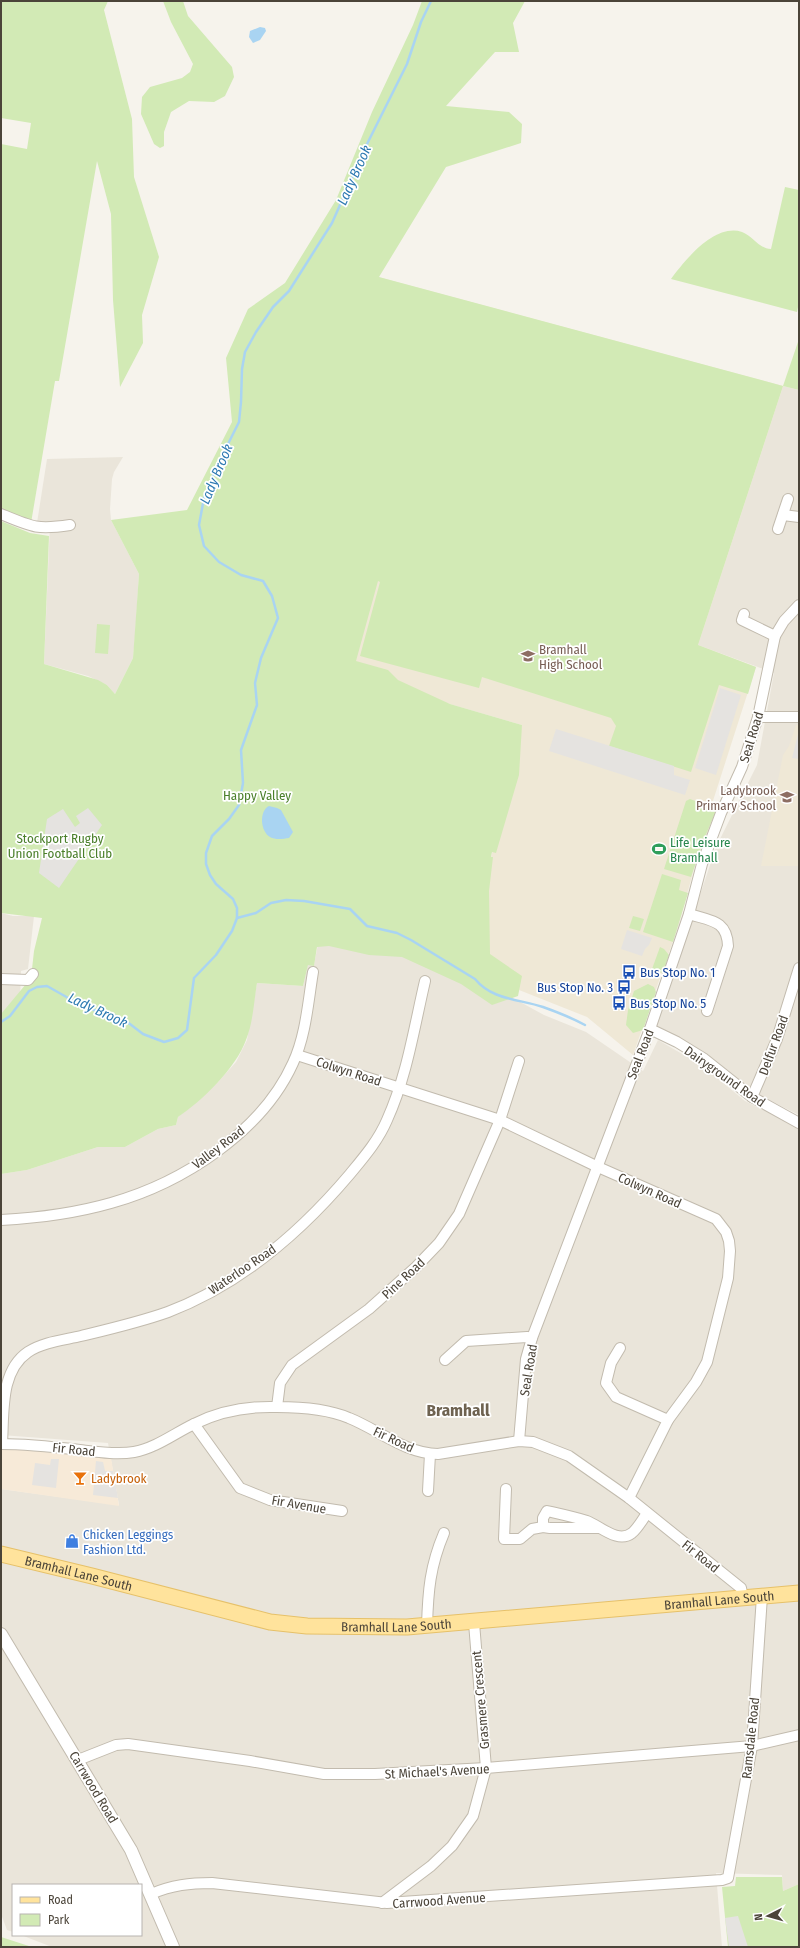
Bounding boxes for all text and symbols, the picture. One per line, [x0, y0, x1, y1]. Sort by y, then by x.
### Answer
water label: Lady Brook [334, 143, 375, 208]
water label: Lady Brook [196, 441, 237, 507]
place label: Bramhall High School [539, 642, 603, 672]
school or university icon: Bramhall High School [520, 648, 536, 664]
street label: Seal Road [737, 710, 766, 764]
place label: Ladybrook Primary School [696, 783, 777, 813]
park label: Happy Valley [223, 788, 291, 803]
school or university icon: Ladybrook Primary School [779, 789, 795, 805]
park label: Stockport Rugby Union Football Club [8, 831, 112, 861]
place label: Life Leisure Bramhall [670, 835, 730, 865]
sports icon: Life Leisure Bramhall [651, 841, 667, 857]
bus stop icon: Bus Stop No. 1 [621, 964, 637, 980]
place label: Bus Stop No. 1 [640, 965, 715, 980]
bus stop icon: Bus Stop No. 3 [616, 979, 632, 995]
place label: Bus Stop No. 3 [537, 980, 613, 995]
water label: Lady Brook [65, 989, 130, 1032]
bus stop icon: Bus Stop No. 5 [611, 995, 627, 1011]
place label: Bus Stop No. 5 [630, 996, 706, 1011]
street label: Delfur Road [756, 1013, 791, 1077]
street label: Seal Road [624, 1027, 657, 1081]
street label: Dairyground Road [681, 1043, 768, 1110]
street label: Colwyn Road [314, 1054, 383, 1089]
street label: Valley Road [189, 1123, 247, 1172]
street label: Colwyn Road [616, 1170, 684, 1211]
street label: Waterloo Road [206, 1241, 279, 1297]
street label: Pine Road [379, 1255, 428, 1302]
street label: Seal Road [517, 1343, 540, 1397]
district label: Bramhall [426, 1400, 490, 1421]
street label: Fir Road [371, 1424, 416, 1455]
street label: Fir Road [52, 1440, 96, 1459]
bar icon: Ladybrook [72, 1470, 88, 1486]
place label: Ladybrook [91, 1471, 148, 1486]
street label: Fir Avenue [270, 1492, 327, 1517]
place label: Chicken Leggings Fashion Ltd. [83, 1527, 174, 1557]
shop icon: Chicken Leggings Fashion Ltd. [64, 1533, 80, 1549]
street label: Fir Road [679, 1537, 722, 1576]
street label: Bramhall Lane South [23, 1553, 134, 1594]
street label: Bramhall Lane South [664, 1588, 775, 1613]
street label: Bramhall Lane South [341, 1616, 452, 1635]
street label: Grasmere Crescent [469, 1649, 492, 1750]
street label: Ramsdale Road [739, 1697, 762, 1780]
street label: Carrwood Road [66, 1749, 121, 1826]
street label: St Michael's Avenue [384, 1761, 490, 1782]
legend [12, 1884, 142, 1936]
street label: Carrwood Avenue [392, 1890, 486, 1911]
text: Road [48, 1893, 73, 1907]
north arrow [748, 1896, 788, 1936]
text: Park [48, 1913, 70, 1927]
text: N [752, 1913, 765, 1921]

